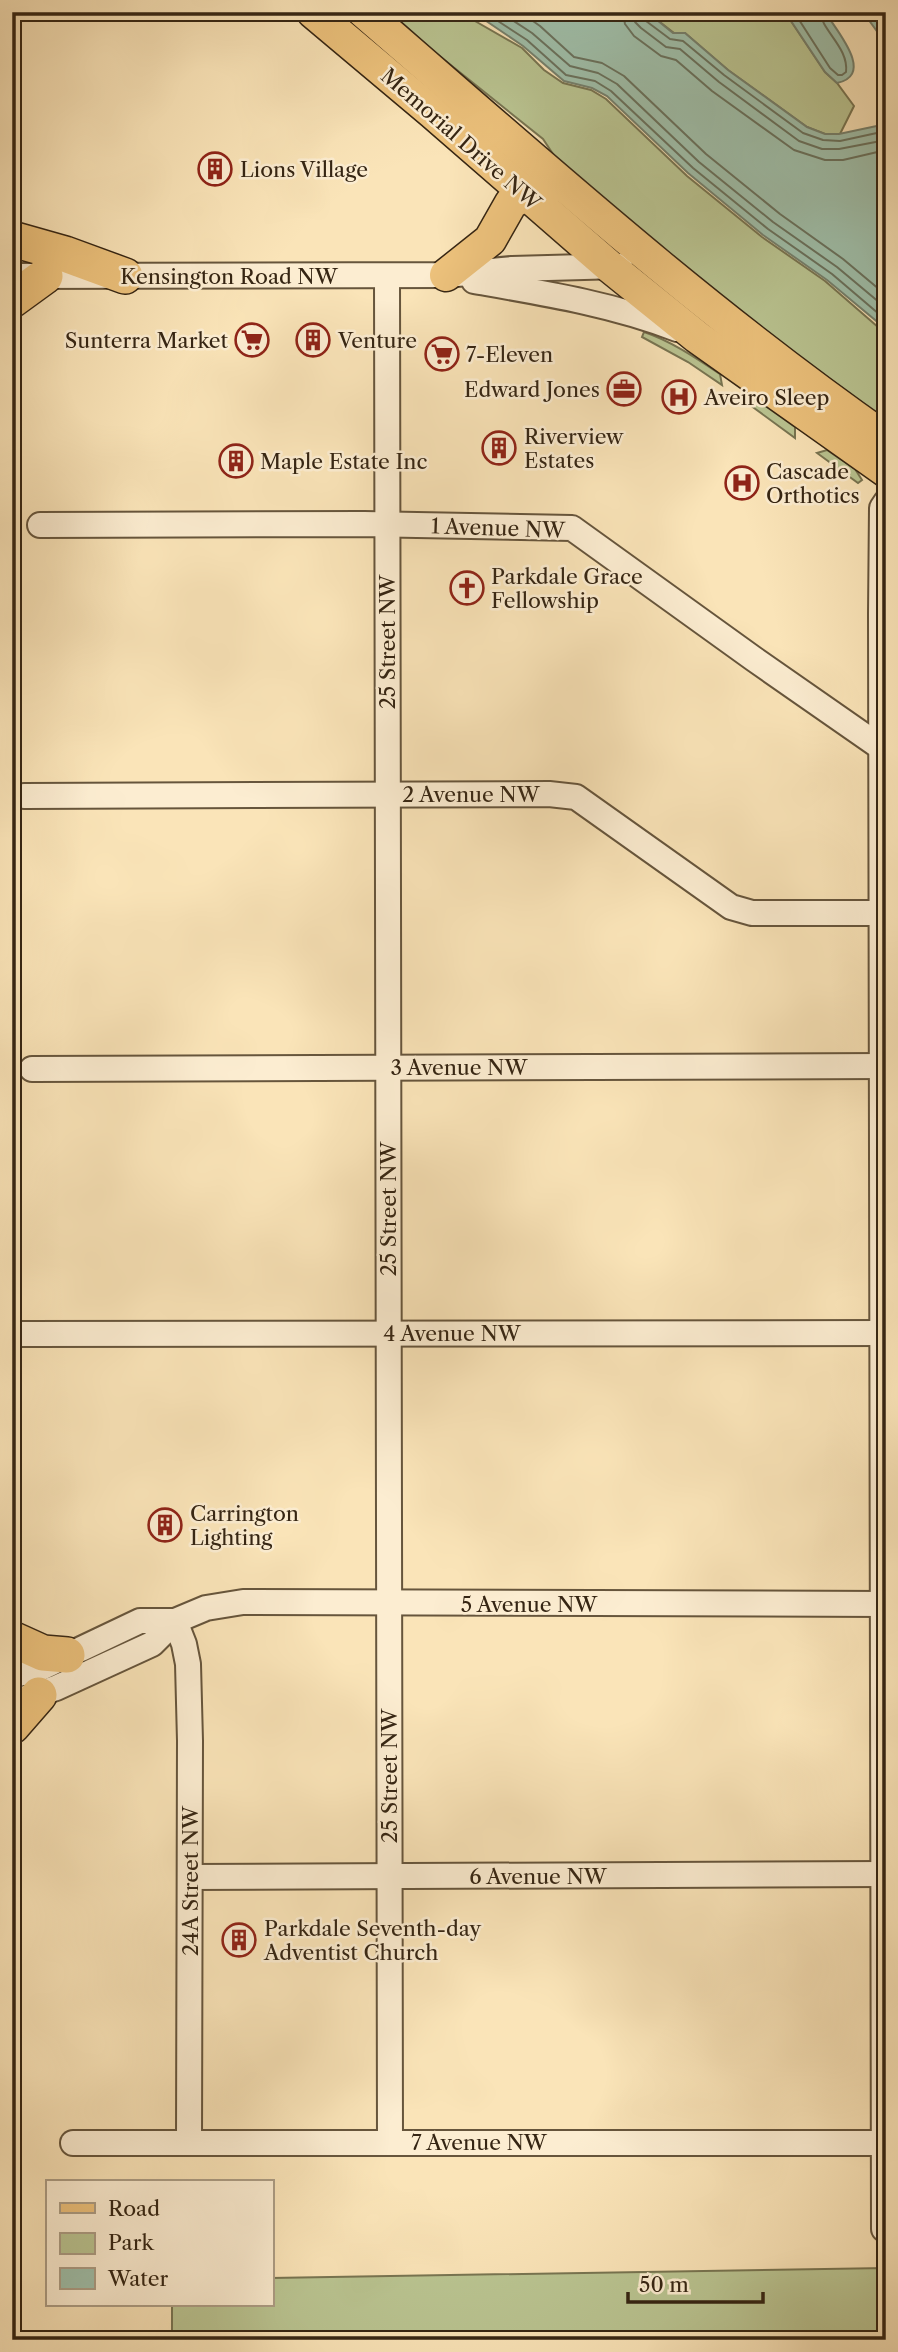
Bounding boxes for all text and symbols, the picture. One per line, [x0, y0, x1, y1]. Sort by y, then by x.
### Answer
street label: Memorial Drive NW [376, 63, 547, 216]
building icon: Lions Village [196, 150, 234, 188]
place label: Lions Village [240, 157, 368, 182]
street label: Kensington Road NW [120, 264, 339, 289]
supermarket icon: Sunterra Market [233, 321, 271, 359]
building icon: Venture [294, 321, 332, 359]
place label: Sunterra Market [65, 328, 229, 353]
place label: Venture [337, 328, 417, 353]
supermarket icon: 7-Eleven [423, 335, 461, 373]
place label: 7-Eleven [466, 342, 553, 367]
office icon: Edward Jones [605, 370, 643, 408]
place label: Edward Jones [464, 377, 600, 402]
hospital icon: Aveiro Sleep [660, 378, 698, 416]
place label: Aveiro Sleep [703, 385, 830, 410]
place label: Riverview Estates [524, 424, 624, 473]
building icon: Riverview Estates [480, 429, 518, 467]
building icon: Maple Estate Inc [217, 442, 255, 480]
place label: Maple Estate Inc [260, 449, 428, 474]
place label: Cascade Orthotics [766, 459, 860, 508]
hospital icon: Cascade Orthotics [723, 464, 761, 502]
street label: 1 Avenue NW [431, 513, 566, 543]
place label: Parkdale Grace Fellowship [491, 564, 643, 613]
church icon: Parkdale Grace Fellowship [448, 569, 486, 607]
street label: 25 Street NW [375, 574, 400, 709]
street label: 2 Avenue NW [402, 782, 541, 807]
street label: 3 Avenue NW [391, 1055, 528, 1080]
street label: 25 Street NW [376, 1141, 401, 1276]
street label: 4 Avenue NW [383, 1321, 522, 1346]
place label: Carrington Lighting [190, 1501, 299, 1550]
building icon: Carrington Lighting [146, 1506, 184, 1544]
street label: 5 Avenue NW [461, 1592, 598, 1617]
street label: 25 Street NW [377, 1708, 402, 1843]
street label: 24A Street NW [178, 1805, 203, 1956]
street label: 6 Avenue NW [469, 1864, 608, 1889]
place label: Parkdale Seventh-day Adventist Church [263, 1916, 481, 1965]
building icon: Parkdale Seventh-day Adventist Church [220, 1921, 258, 1959]
street label: 7 Avenue NW [411, 2130, 548, 2155]
legend [46, 2180, 273, 2306]
text: Road [108, 2196, 160, 2221]
text: Park [108, 2230, 154, 2255]
scale bar [628, 2261, 763, 2305]
text: Water [107, 2266, 168, 2291]
text: 50 m [639, 2272, 689, 2297]

